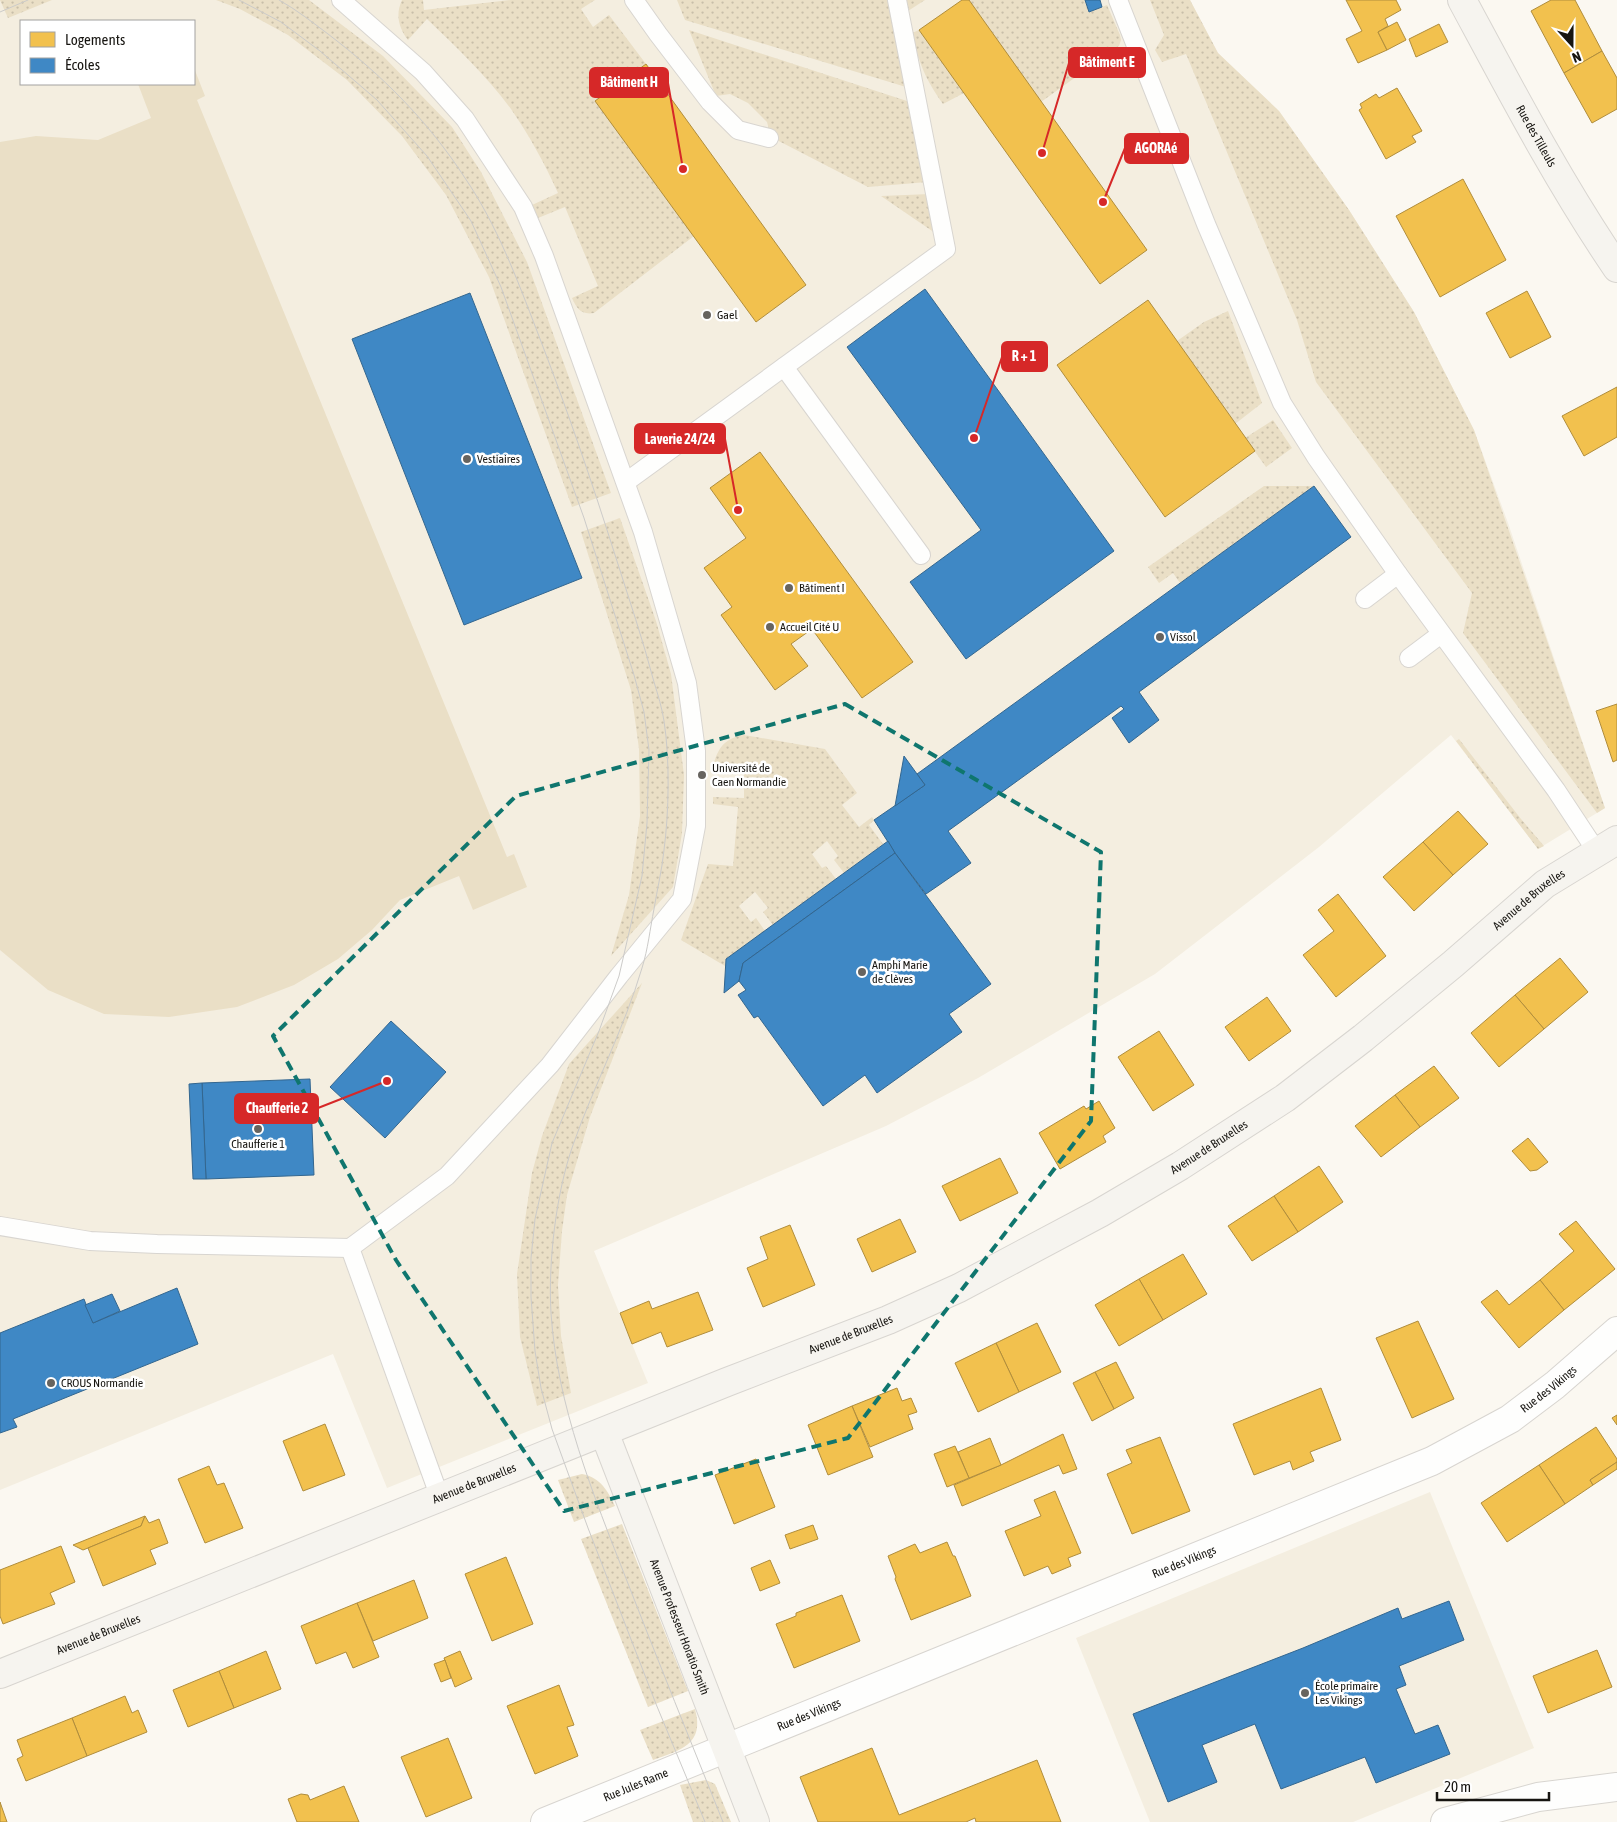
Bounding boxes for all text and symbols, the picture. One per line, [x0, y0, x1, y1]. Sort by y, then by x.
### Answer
legend [20, 20, 195, 85]
north arrow [1547, 20, 1597, 70]
text: Logements [65, 31, 125, 48]
callout: Bâtiment E [1069, 48, 1145, 77]
text: N [1570, 48, 1583, 66]
text: Bâtiment E [1079, 54, 1135, 70]
text: Écoles [65, 56, 100, 73]
callout: Bâtiment H [590, 68, 668, 97]
text: Bâtiment H [600, 74, 658, 90]
street label: Rue des Tilleuls [1513, 103, 1559, 170]
callout: AGORAé [1125, 134, 1188, 163]
text: AGORAé [1134, 140, 1177, 156]
place label: Gael [717, 308, 738, 322]
marker: Gael [701, 309, 713, 321]
callout: R + 1 [1002, 342, 1047, 371]
text: R + 1 [1012, 348, 1037, 364]
callout: Laverie 24/24 [635, 424, 725, 453]
text: Laverie 24/24 [645, 431, 716, 447]
place label: Vestiaires [477, 452, 520, 466]
marker: Vestiaires [461, 453, 473, 465]
place label: Bâtiment I [799, 581, 845, 595]
marker: Bâtiment I [783, 582, 795, 594]
place label: Accueil Cité U [780, 620, 839, 634]
marker: Accueil Cité U [764, 621, 776, 633]
place label: Vissol [1170, 630, 1197, 644]
marker: Vissol [1154, 631, 1166, 643]
place label: Université de Caen Normandie [712, 761, 786, 789]
marker: Université de Caen Normandie [696, 769, 708, 781]
street label: Avenue de Bruxelles [1490, 866, 1568, 933]
place label: Amphi Marie de Clèves [872, 958, 928, 986]
marker: Amphi Marie de Clèves [856, 966, 868, 978]
callout: Chaufferie 2 [235, 1094, 318, 1123]
text: Chaufferie 2 [246, 1100, 309, 1116]
street label: Avenue de Bruxelles [1168, 1117, 1250, 1177]
marker: Chaufferie 1 [252, 1123, 264, 1135]
place label: Chaufferie 1 [231, 1137, 285, 1151]
street label: Avenue de Bruxelles [807, 1312, 895, 1357]
street label: Rue des Vikings [1518, 1363, 1579, 1416]
place label: CROUS Normandie [61, 1376, 143, 1390]
marker: CROUS Normandie [45, 1377, 57, 1389]
street label: Avenue de Bruxelles [430, 1460, 518, 1507]
street label: Rue des Vikings [1150, 1543, 1218, 1581]
street label: Avenue Professeur Horatio Smith [647, 1557, 712, 1697]
street label: Avenue de Bruxelles [55, 1611, 142, 1658]
place label: École primaire Les Vikings [1315, 1679, 1378, 1707]
marker: École primaire Les Vikings [1299, 1687, 1311, 1699]
street label: Rue des Vikings [775, 1695, 843, 1734]
street label: Rue Jules Rame [601, 1766, 670, 1804]
scale bar [1437, 1770, 1550, 1802]
text: 20 m [1444, 1778, 1471, 1795]

